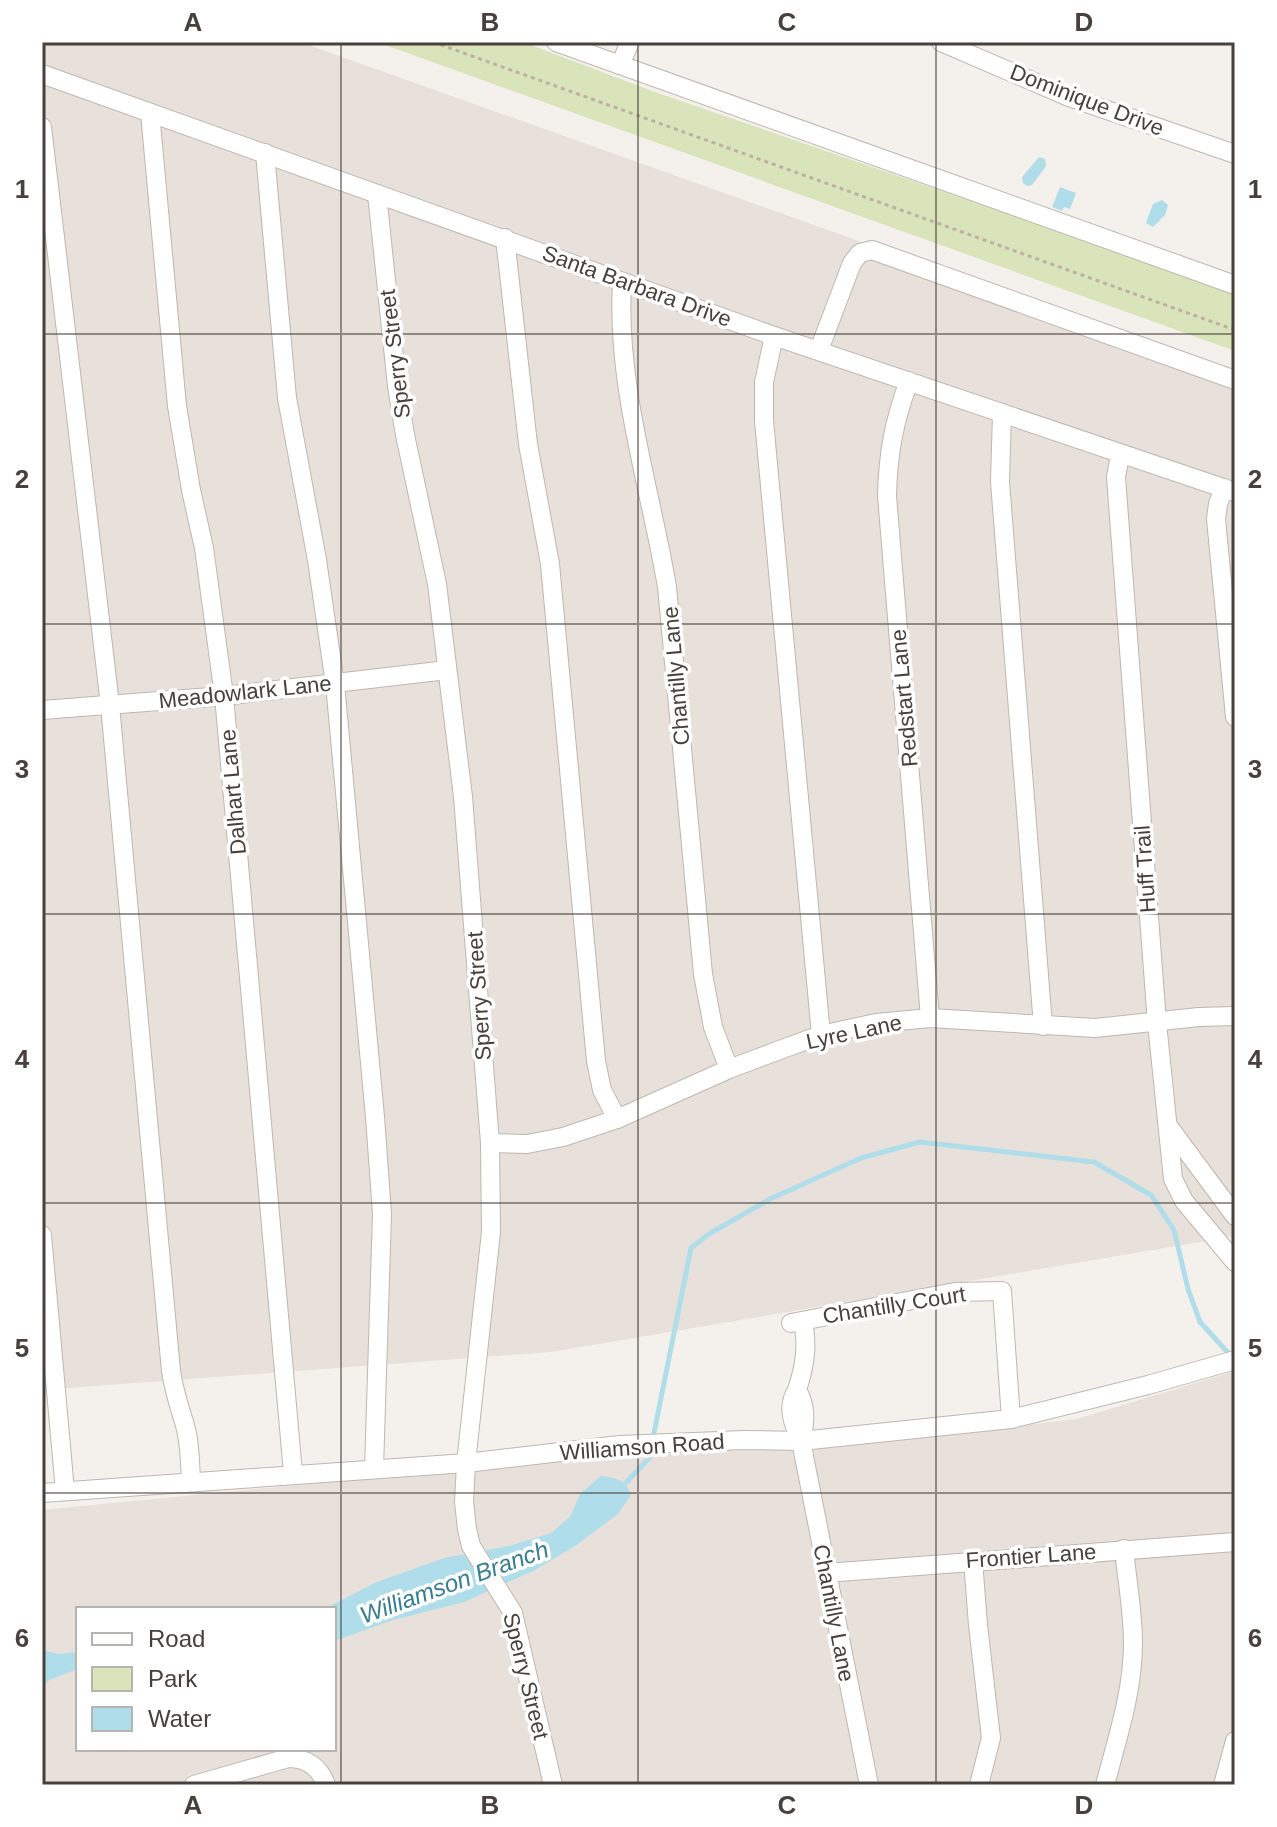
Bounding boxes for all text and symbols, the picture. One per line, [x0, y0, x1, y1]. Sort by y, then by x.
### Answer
text: A [184, 7, 203, 37]
text: B [481, 7, 499, 37]
text: C [778, 7, 797, 37]
text: D [1075, 7, 1093, 37]
street label: Dominique Drive [1007, 59, 1167, 141]
text: 1 [15, 174, 29, 204]
text: 1 [1248, 174, 1262, 204]
street label: Santa Barbara Drive [539, 240, 735, 332]
street label: Sperry Street [375, 288, 415, 420]
text: 2 [15, 464, 29, 494]
text: 2 [1248, 464, 1262, 494]
street label: Chantilly Lane [657, 605, 695, 747]
street label: Redstart Lane [886, 628, 922, 768]
street label: Meadowlark Lane [157, 670, 333, 714]
street label: Dalhart Lane [215, 728, 251, 856]
text: 3 [15, 754, 29, 784]
text: 3 [1248, 754, 1262, 784]
street label: Huff Trail [1129, 824, 1161, 914]
street label: Sperry Street [462, 930, 496, 1062]
street label: Lyre Lane [804, 1010, 904, 1054]
text: 4 [15, 1044, 30, 1074]
text: 4 [1248, 1044, 1263, 1074]
street label: Chantilly Court [821, 1281, 967, 1329]
text: 5 [15, 1333, 29, 1363]
text: 5 [1248, 1333, 1262, 1363]
street label: Williamson Road [559, 1429, 725, 1465]
water label: Williamson Branch [356, 1535, 552, 1629]
street label: Frontier Lane [965, 1539, 1097, 1573]
street label: Chantilly Lane [808, 1542, 860, 1684]
legend [76, 1607, 336, 1751]
street label: Sperry Street [498, 1610, 554, 1742]
text: 6 [15, 1623, 29, 1653]
text: 6 [1248, 1623, 1262, 1653]
text: Road [148, 1625, 205, 1652]
text: Park [148, 1665, 198, 1692]
text: Water [148, 1705, 211, 1732]
text: A [184, 1790, 203, 1820]
text: B [481, 1790, 499, 1820]
text: C [778, 1790, 797, 1820]
text: D [1075, 1790, 1093, 1820]

